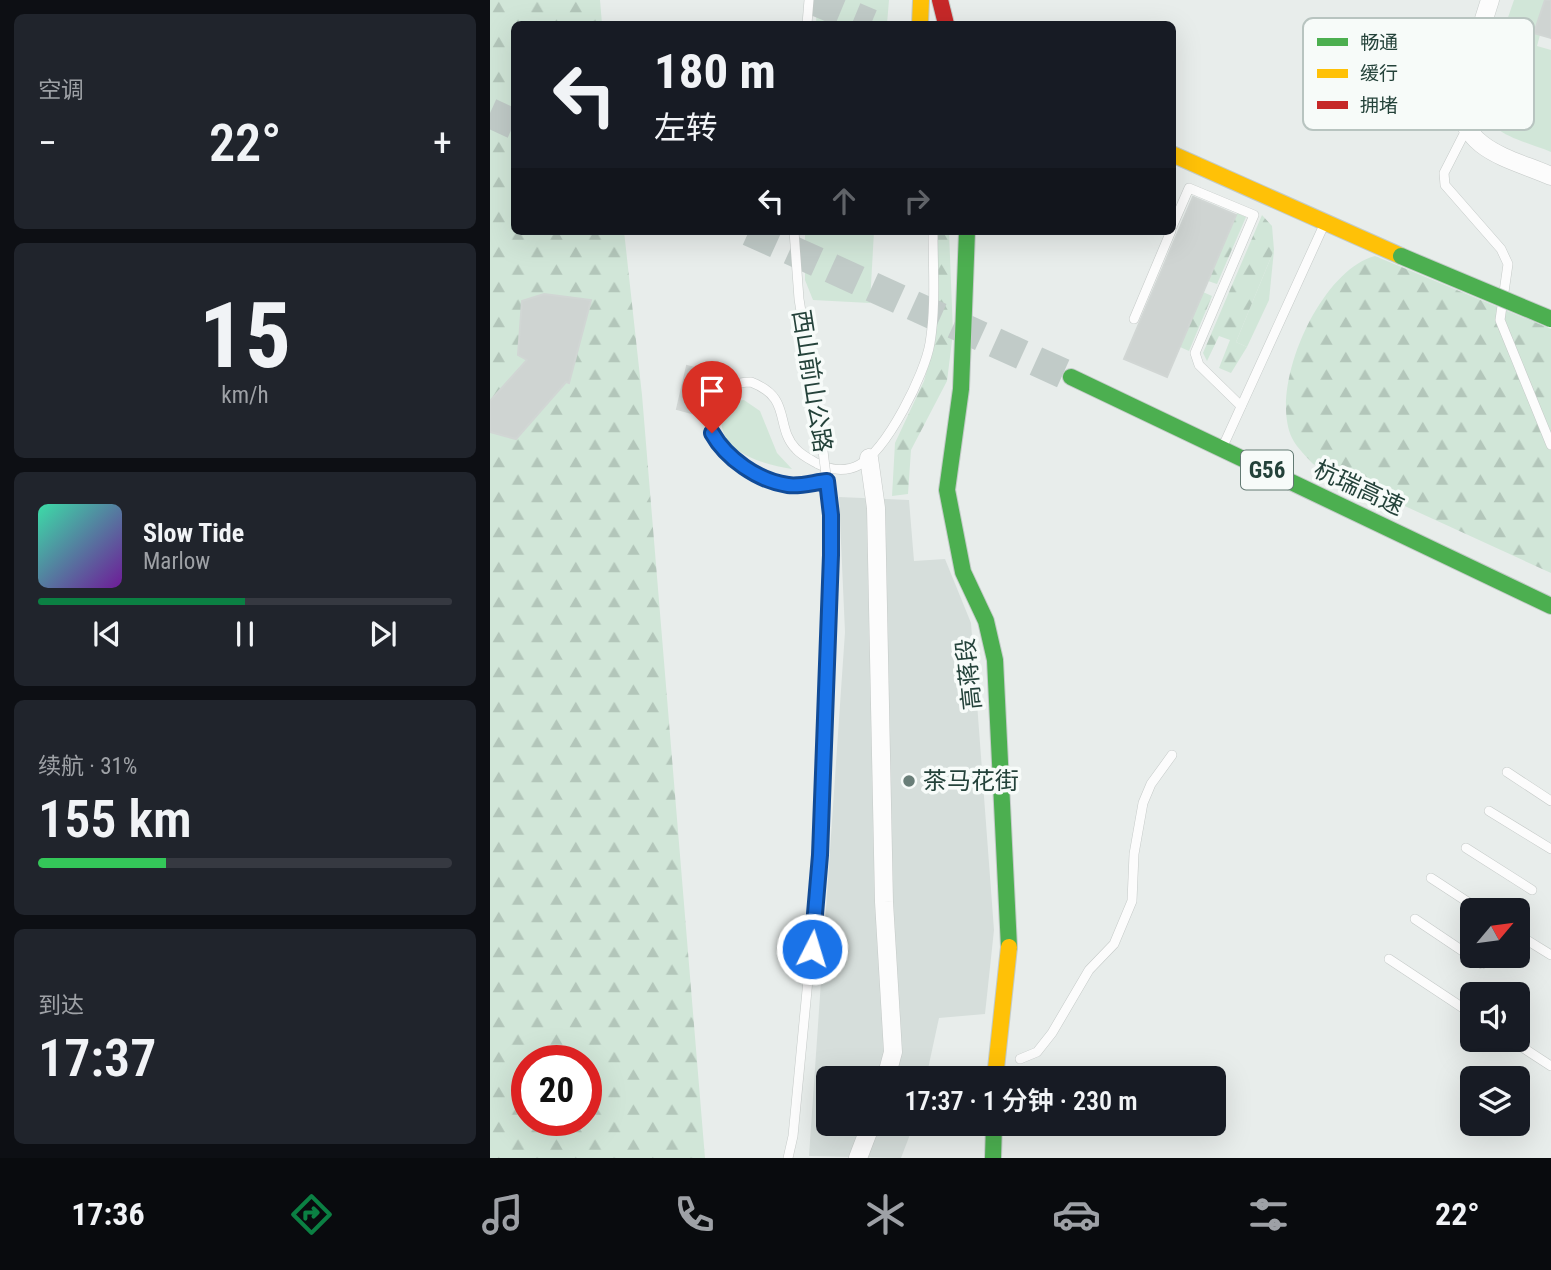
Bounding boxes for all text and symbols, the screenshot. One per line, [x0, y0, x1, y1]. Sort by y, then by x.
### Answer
legend [1303, 18, 1534, 130]
text: 畅通 [1360, 31, 1398, 54]
text: 180 m [654, 43, 776, 100]
icon: left [539, 49, 630, 140]
text: 缓行 [1360, 62, 1398, 85]
text: 空调 [38, 77, 84, 104]
text: 拥堵 [1360, 94, 1398, 117]
text: 左转 [654, 109, 718, 147]
text: 22° [209, 113, 281, 174]
text: − [38, 121, 57, 165]
text: + [433, 121, 452, 165]
icon: left [752, 182, 790, 220]
icon: ahead [825, 182, 863, 220]
icon: right [898, 182, 936, 220]
text: 15 [199, 283, 291, 389]
street label: 西山前山公路 [787, 308, 837, 454]
pin [682, 361, 742, 433]
icon: arrive [693, 372, 731, 410]
text: km/h [221, 382, 269, 409]
road number: G56 [1241, 450, 1293, 490]
street label: 杭瑞高速 [1310, 455, 1408, 521]
text: Slow Tide [143, 518, 244, 548]
text: Marlow [143, 548, 210, 575]
icon: previous [88, 615, 126, 653]
icon: pause [226, 615, 264, 653]
icon: next [364, 615, 402, 653]
street label: 高蒋段 [951, 637, 987, 711]
text: 续航 · 31% [38, 753, 137, 780]
place label: 茶马花街 [923, 767, 1019, 795]
marker: 茶马花街 [901, 773, 917, 789]
text: 155 km [38, 789, 192, 850]
north arrow [1460, 898, 1530, 968]
map controls [1460, 898, 1530, 1136]
position arrow [775, 912, 849, 986]
button: sound [1460, 982, 1530, 1052]
text: 到达 [38, 992, 84, 1019]
text: 17:37 [38, 1028, 156, 1089]
speed limit sign: 20 [511, 1045, 602, 1136]
button: layers [1460, 1066, 1530, 1136]
text: 17:37 · 1 分钟 · 230 m [904, 1086, 1138, 1116]
icon: directions [287, 1190, 336, 1239]
icon: music [478, 1190, 527, 1239]
icon: phone [670, 1190, 719, 1239]
icon: climate [861, 1190, 910, 1239]
icon: car [1052, 1190, 1101, 1239]
icon: filters [1244, 1190, 1293, 1239]
text: 17:36 [71, 1195, 145, 1233]
text: 22° [1435, 1195, 1480, 1233]

